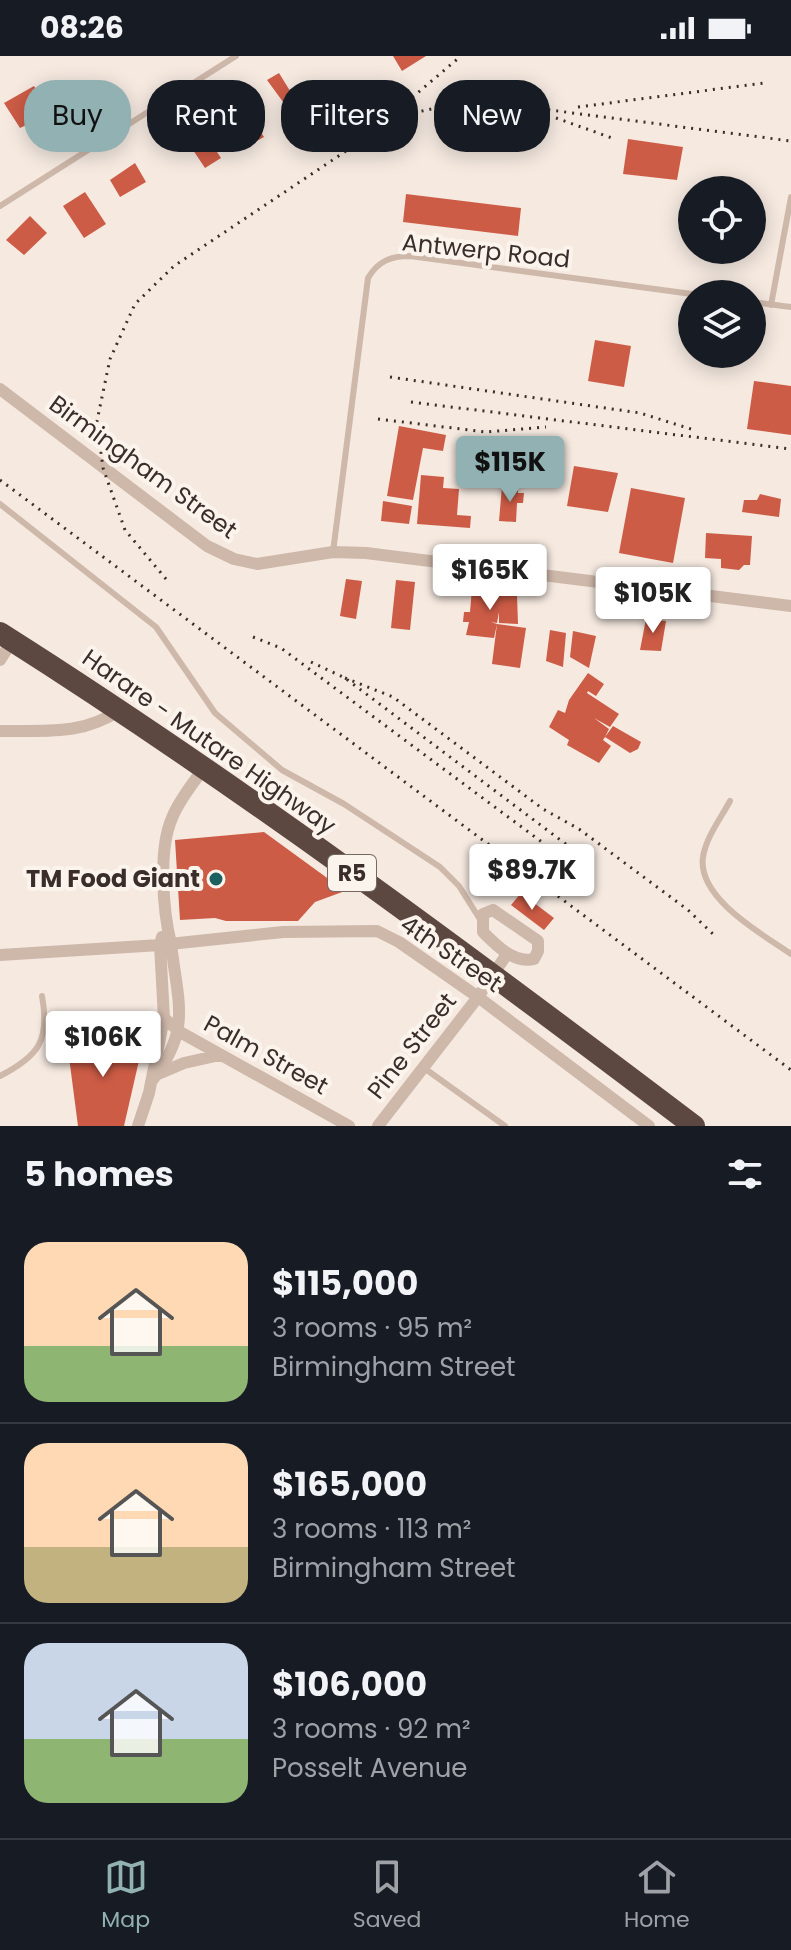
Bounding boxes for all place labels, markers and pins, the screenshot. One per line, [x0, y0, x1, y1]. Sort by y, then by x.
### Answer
pin: $115K [454, 436, 566, 504]
pin: $165K [434, 544, 546, 612]
pin: $105K [597, 567, 709, 635]
pin: $89.7K [467, 844, 597, 912]
place label: TM Food Giant [26, 862, 200, 895]
marker: TM Food Giant [207, 870, 225, 888]
pin: $106K [47, 1011, 159, 1079]

